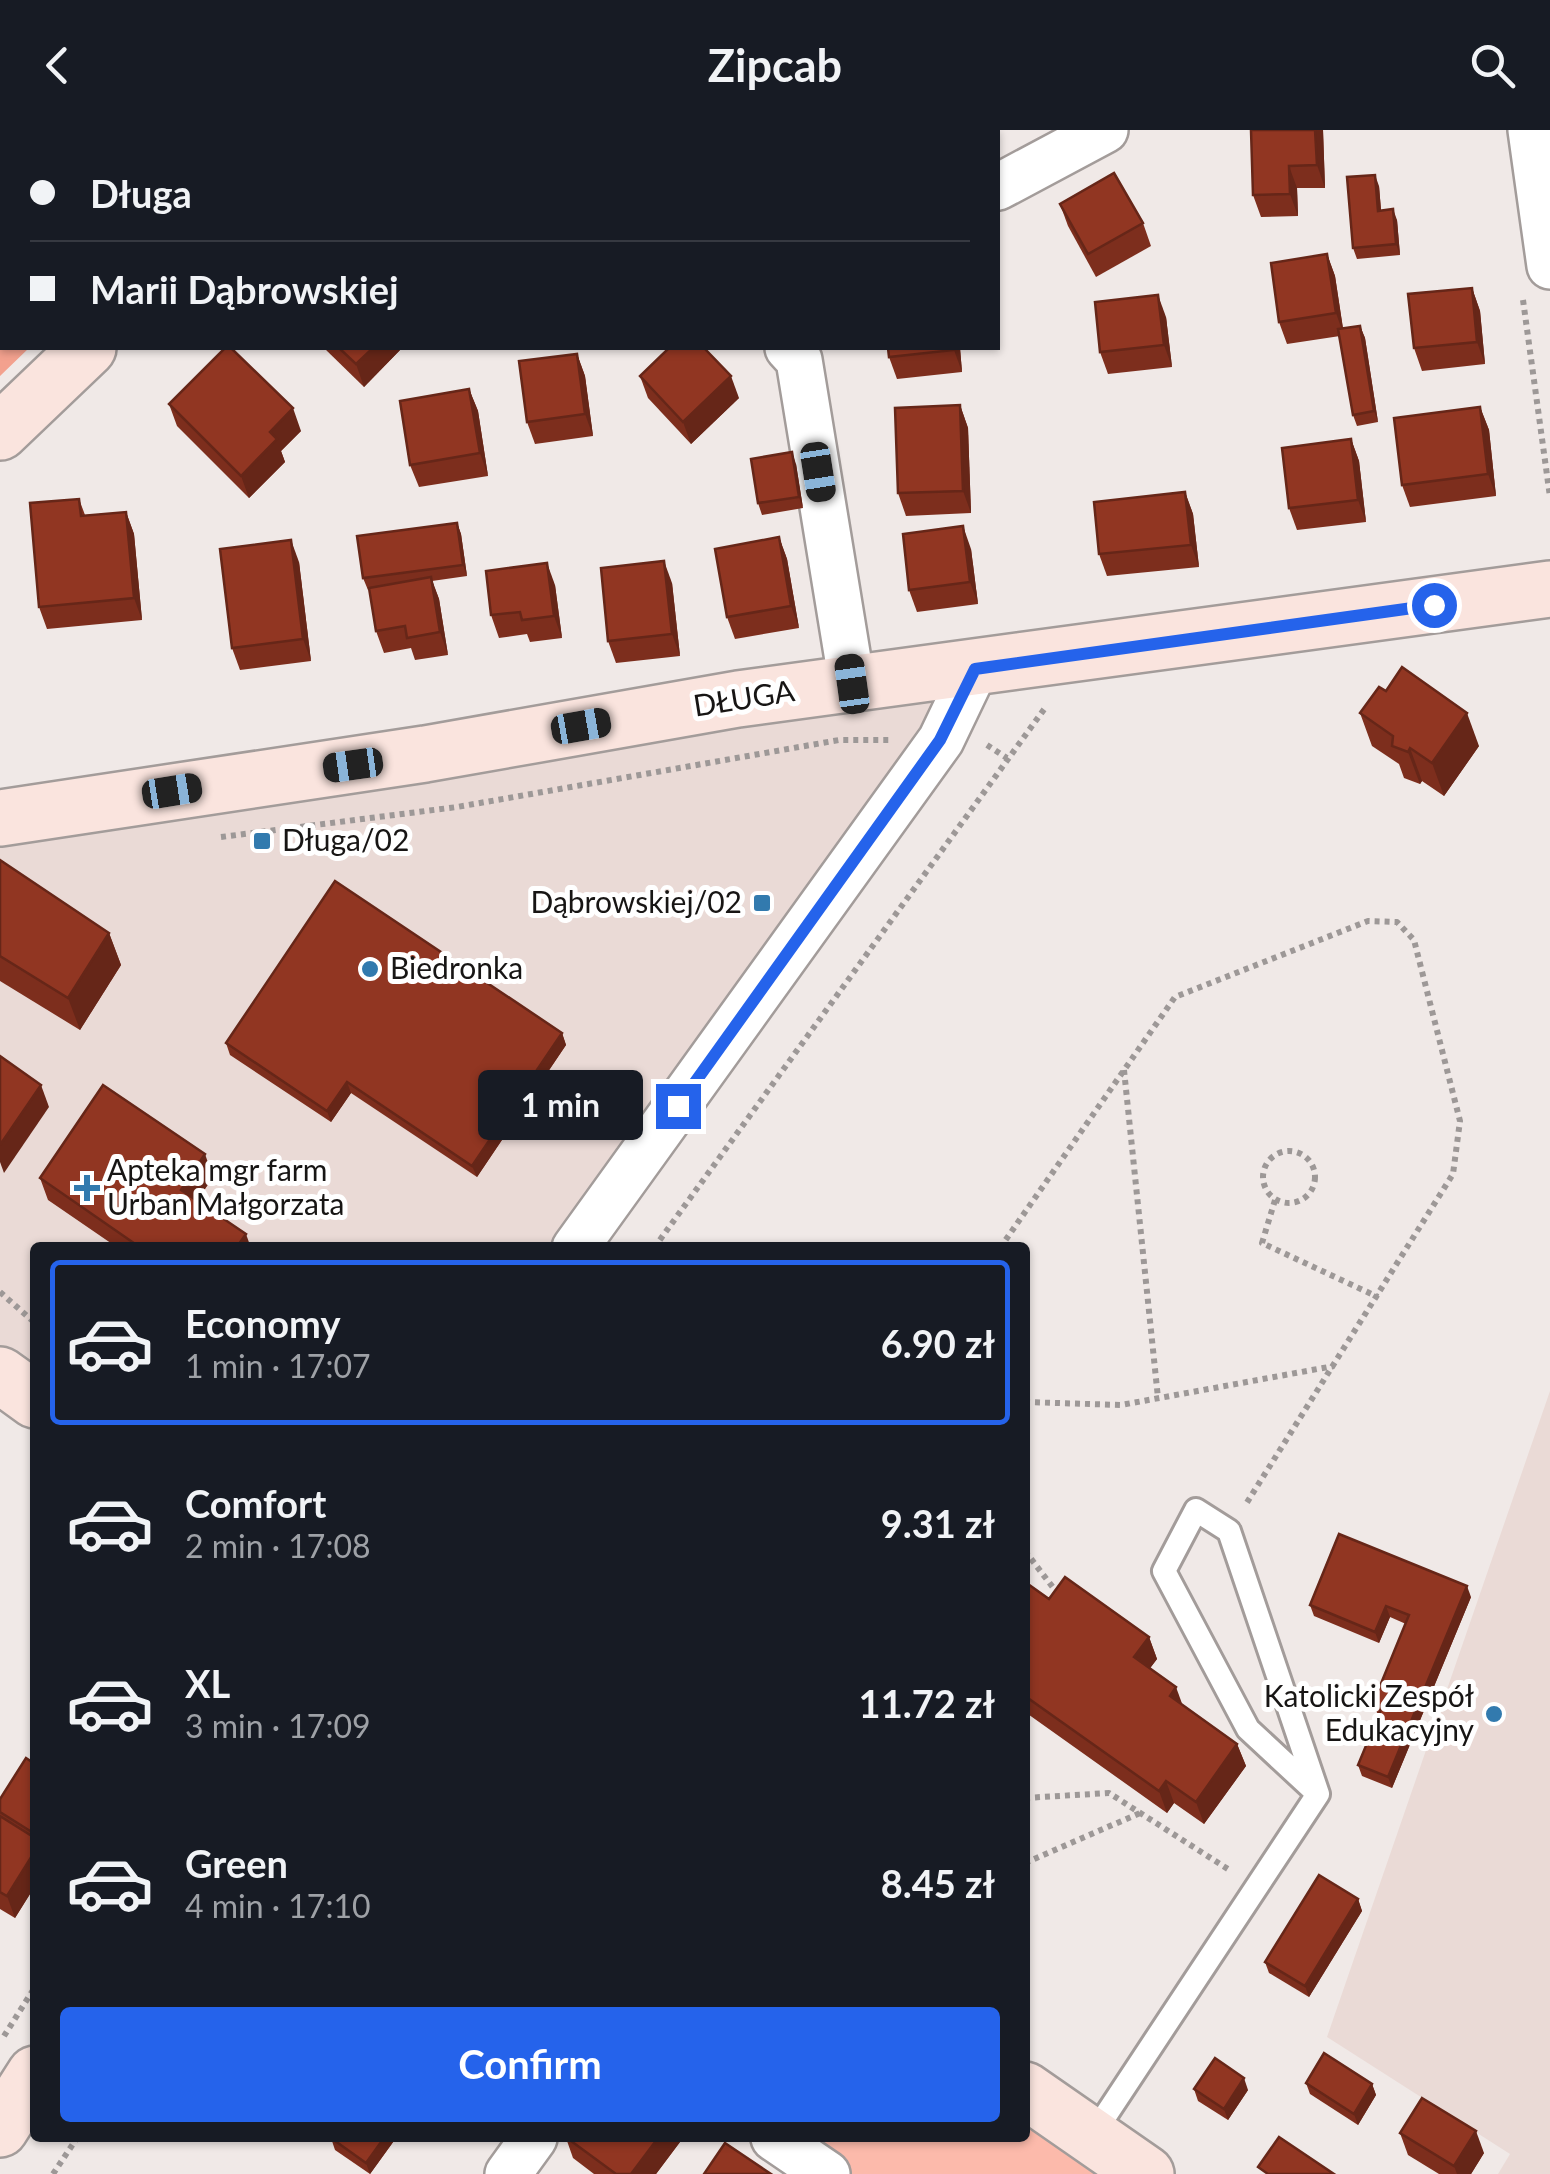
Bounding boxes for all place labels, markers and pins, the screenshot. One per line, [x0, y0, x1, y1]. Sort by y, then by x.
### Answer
place label: Długa/02 [282, 821, 409, 857]
marker: Długa/02 [251, 830, 273, 852]
place label: Dąbrowskiej/02 [530, 883, 742, 919]
marker: Dąbrowskiej/02 [751, 892, 773, 914]
place label: Biedronka [390, 949, 523, 985]
marker: Biedronka [359, 958, 381, 980]
place label: Apteka mgr farm Urban Małgorzata [107, 1151, 344, 1221]
marker: Apteka mgr farm Urban Małgorzata [76, 1177, 98, 1199]
place label: Katolicki Zespół Edukacyjny [1264, 1677, 1475, 1747]
marker: Katolicki Zespół Edukacyjny [1483, 1703, 1505, 1725]

